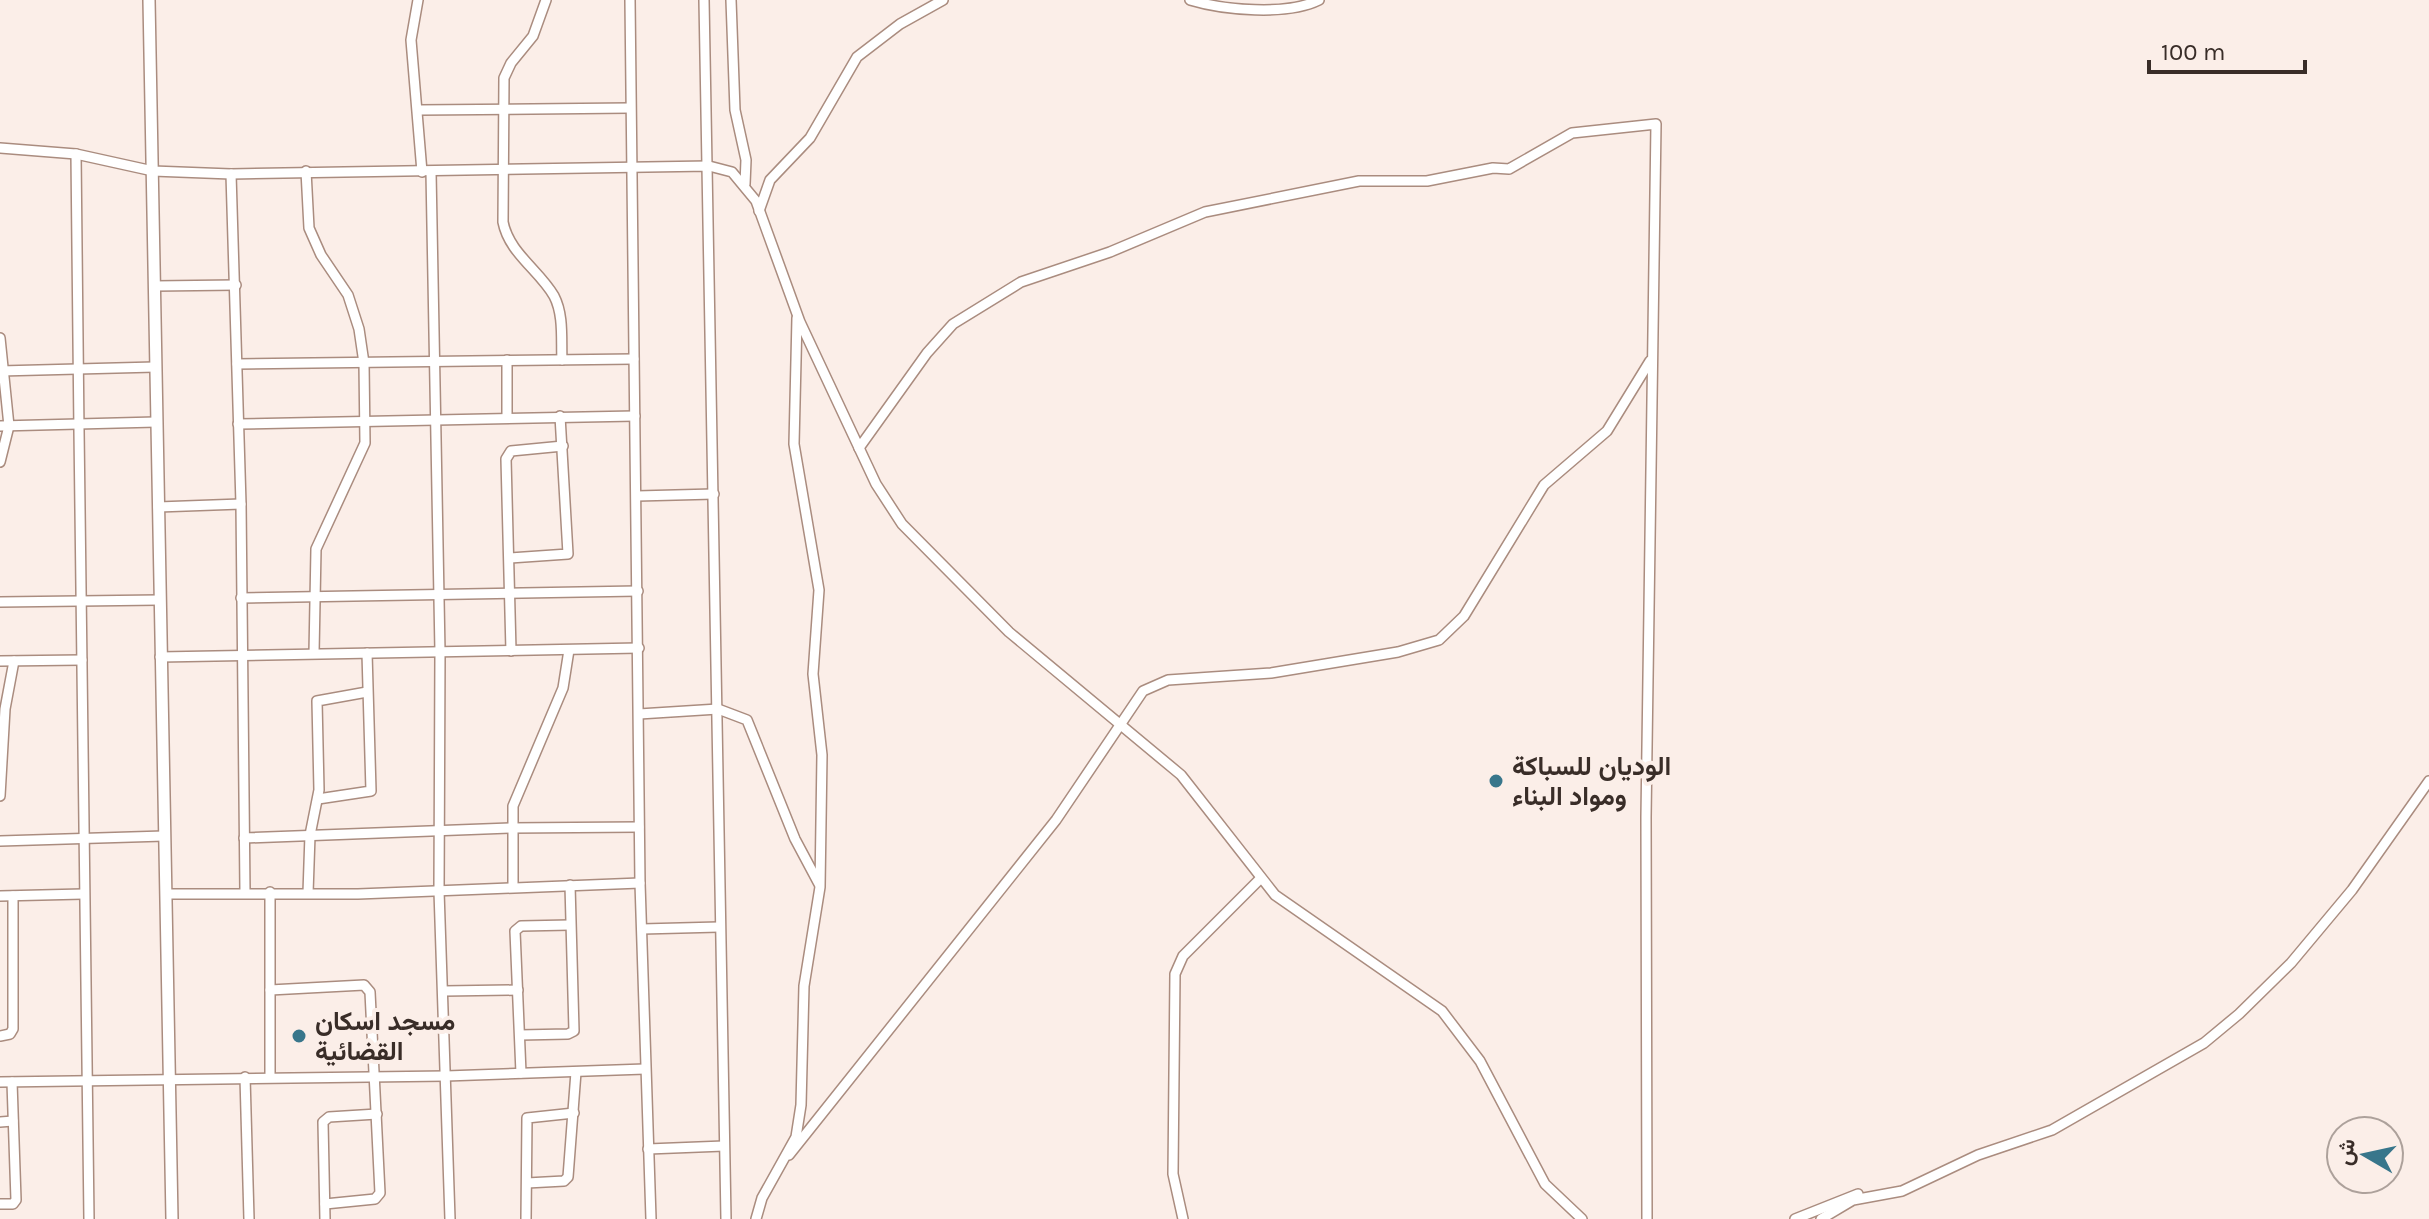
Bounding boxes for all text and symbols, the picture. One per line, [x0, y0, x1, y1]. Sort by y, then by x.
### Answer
scale bar [2149, 24, 2305, 74]
text: 100 m [2161, 38, 2226, 66]
place label: الوديان للسباكة ومواد البناء [1512, 751, 1671, 812]
marker: الوديان للسباكة ومواد البناء [1487, 772, 1505, 790]
place label: مسجد اسكان القضائية [315, 1006, 455, 1067]
marker: مسجد اسكان القضائية [290, 1027, 308, 1045]
north arrow [2325, 1115, 2405, 1195]
text: ش [2331, 1137, 2361, 1167]

